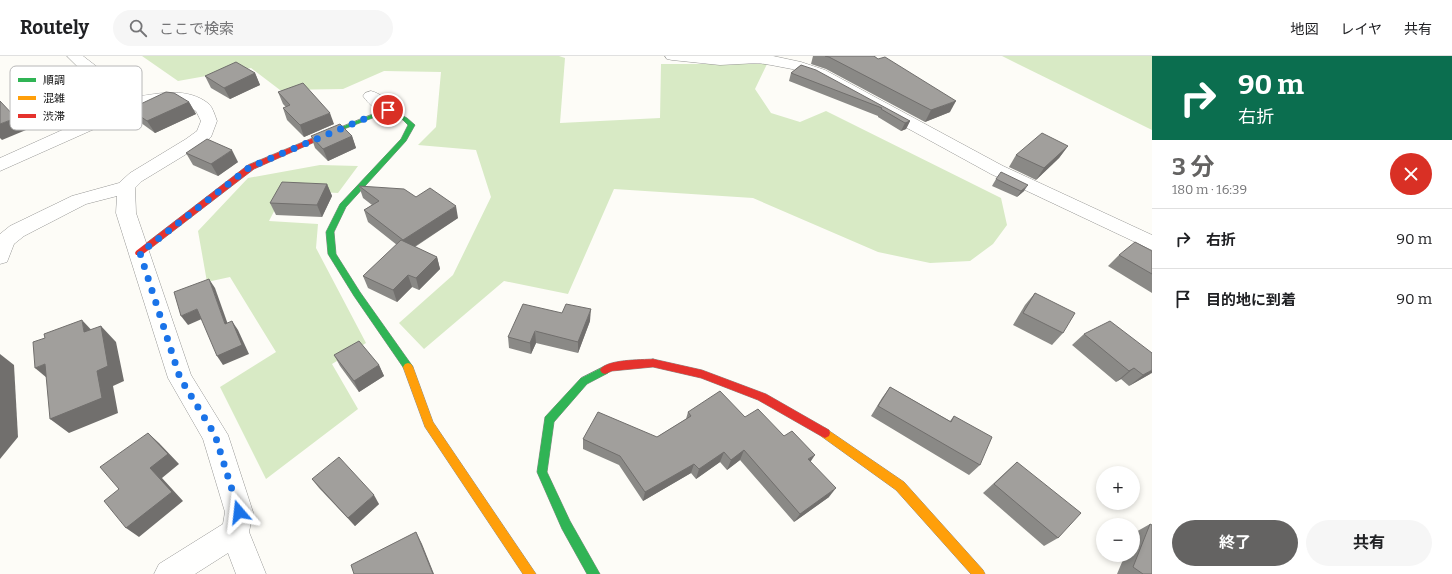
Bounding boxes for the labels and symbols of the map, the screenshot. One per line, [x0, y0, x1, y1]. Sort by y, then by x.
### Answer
legend [10, 66, 142, 130]
text: 順調 [43, 74, 65, 87]
text: 混雑 [43, 92, 65, 105]
pin [371, 93, 405, 127]
text: 渋滞 [43, 110, 65, 123]
position arrow [218, 491, 260, 533]

